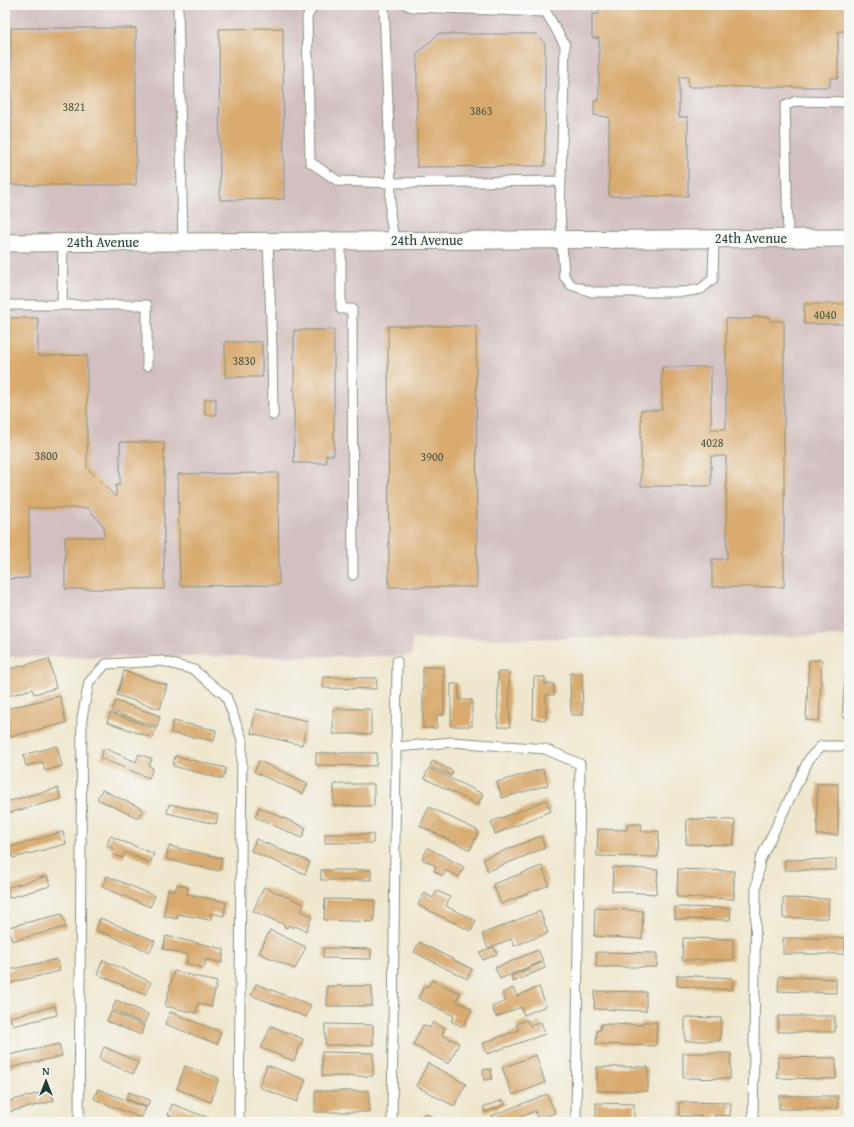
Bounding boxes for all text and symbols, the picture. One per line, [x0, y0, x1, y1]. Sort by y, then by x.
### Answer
house number: 3821 [62, 98, 86, 115]
house number: 3863 [469, 102, 493, 119]
street label: 24th Avenue [715, 228, 788, 248]
street label: 24th Avenue [391, 230, 464, 250]
street label: 24th Avenue [67, 232, 140, 252]
house number: 4040 [813, 306, 837, 323]
house number: 3830 [232, 352, 256, 369]
house number: 4028 [700, 434, 724, 451]
house number: 3800 [34, 447, 58, 464]
house number: 3900 [420, 448, 444, 465]
north arrow [26, 1061, 66, 1101]
text: N [42, 1063, 50, 1079]

